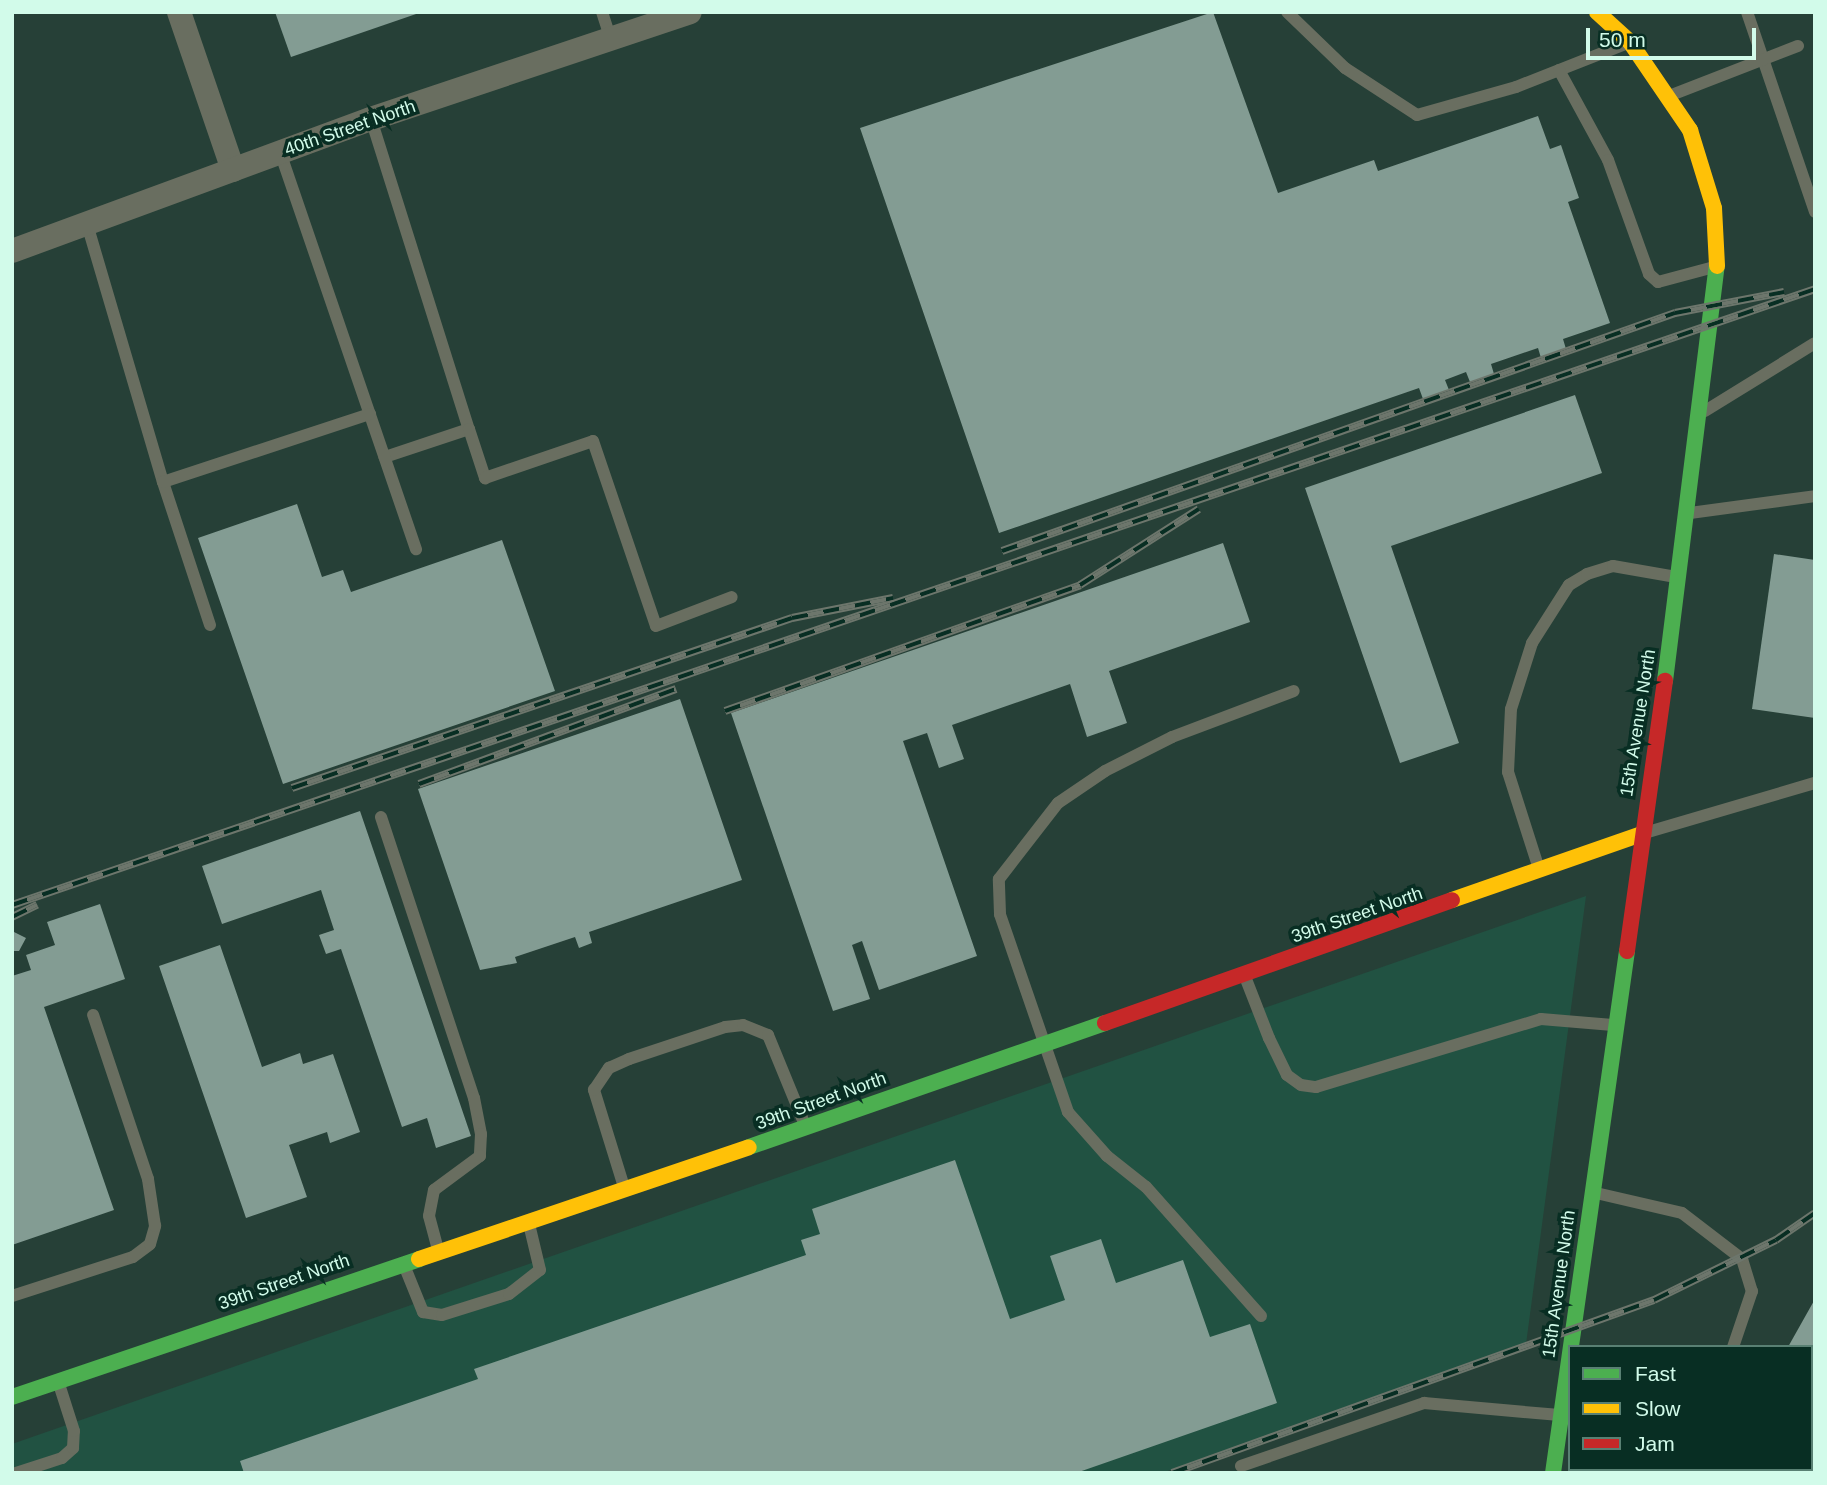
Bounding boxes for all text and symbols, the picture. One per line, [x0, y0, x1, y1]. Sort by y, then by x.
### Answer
scale bar [1589, 14, 1759, 58]
text: 50 m [1599, 28, 1646, 51]
street label: 40th Street North [282, 95, 418, 161]
street label: 15th Avenue North [1616, 647, 1660, 799]
street label: 39th Street North [1289, 882, 1425, 948]
street label: 39th Street North [753, 1067, 889, 1135]
street label: 15th Avenue North [1538, 1208, 1580, 1360]
street label: 39th Street North [216, 1249, 352, 1315]
legend [1568, 1345, 1813, 1471]
text: Fast [1635, 1362, 1676, 1385]
text: Slow [1635, 1397, 1681, 1420]
text: Jam [1635, 1432, 1675, 1455]

